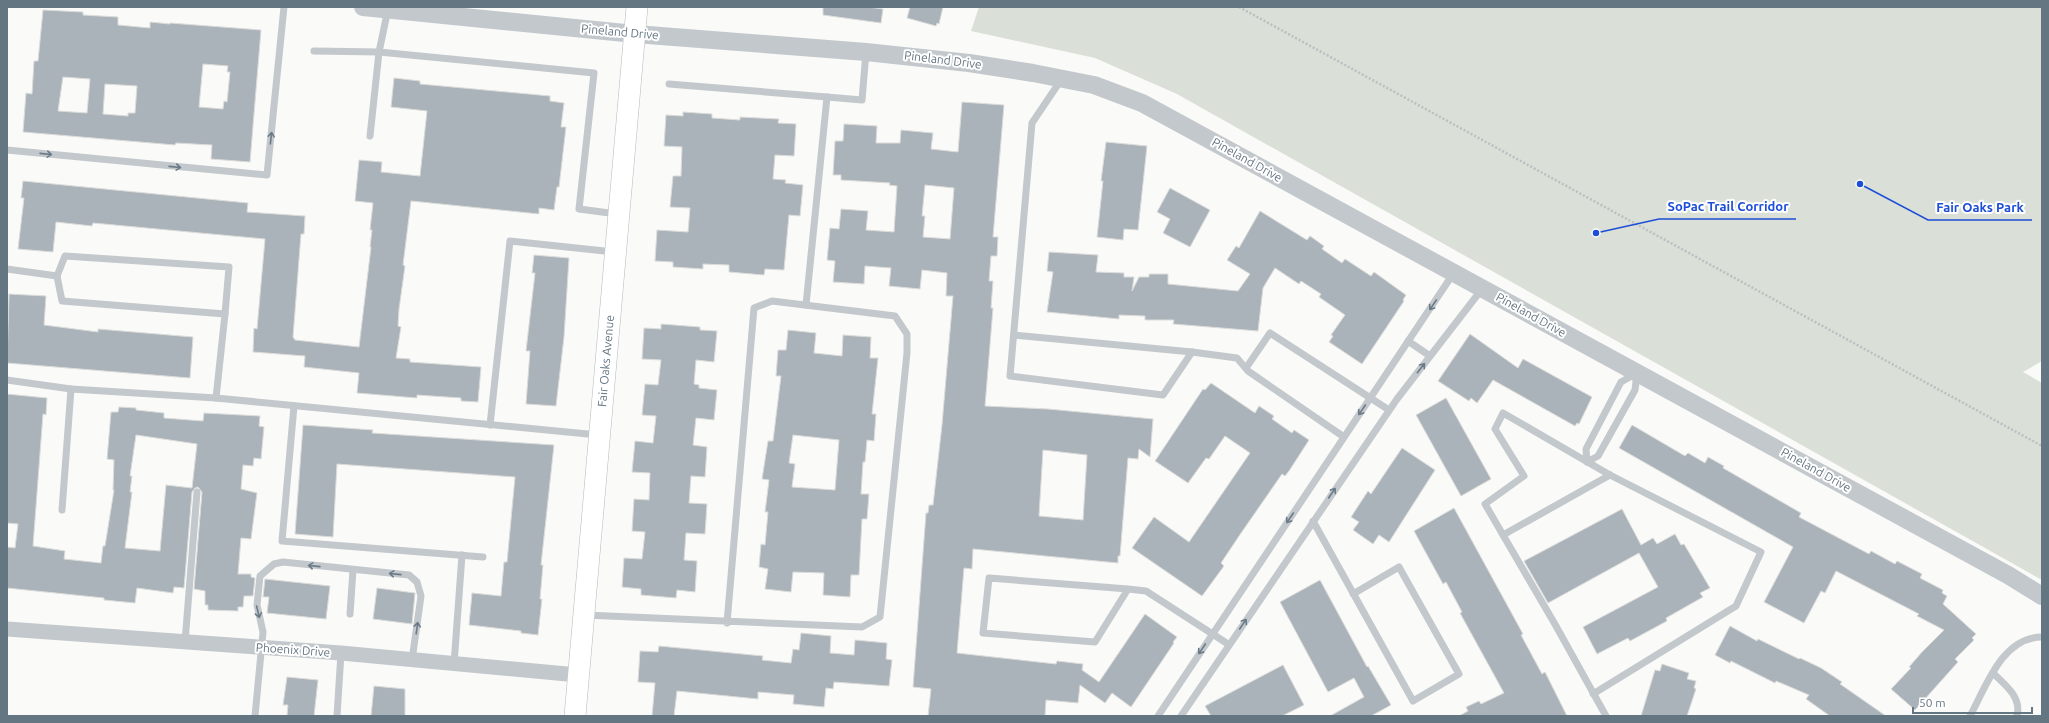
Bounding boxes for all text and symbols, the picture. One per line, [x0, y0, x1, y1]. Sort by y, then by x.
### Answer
street label: Pineland Drive [581, 22, 659, 41]
street label: Pineland Drive [904, 48, 983, 71]
one-way arrow [267, 132, 274, 145]
street label: Pineland Drive [1210, 135, 1284, 184]
one-way arrow [39, 150, 52, 158]
one-way arrow [168, 163, 181, 170]
callout: SoPac Trail Corridor [1659, 194, 1796, 219]
callout: Fair Oaks Park [1928, 195, 2032, 220]
text: SoPac Trail Corridor [1668, 199, 1789, 213]
text: Fair Oaks Park [1936, 200, 2024, 214]
street label: Pineland Drive [1494, 290, 1568, 339]
one-way arrow [1428, 299, 1436, 311]
street label: Fair Oaks Avenue [595, 314, 616, 407]
one-way arrow [1417, 362, 1425, 373]
one-way arrow [1358, 404, 1366, 415]
street label: Pineland Drive [1779, 445, 1853, 494]
one-way arrow [1328, 488, 1336, 499]
one-way arrow [1286, 512, 1294, 523]
one-way arrow [308, 562, 321, 569]
one-way arrow [389, 570, 402, 578]
one-way arrow [255, 605, 263, 618]
one-way arrow [1239, 619, 1247, 630]
one-way arrow [413, 622, 421, 635]
street label: Phoenix Drive [255, 640, 331, 659]
one-way arrow [1198, 644, 1206, 655]
scale bar [1913, 689, 2032, 715]
text: 50 m [1919, 696, 1946, 709]

